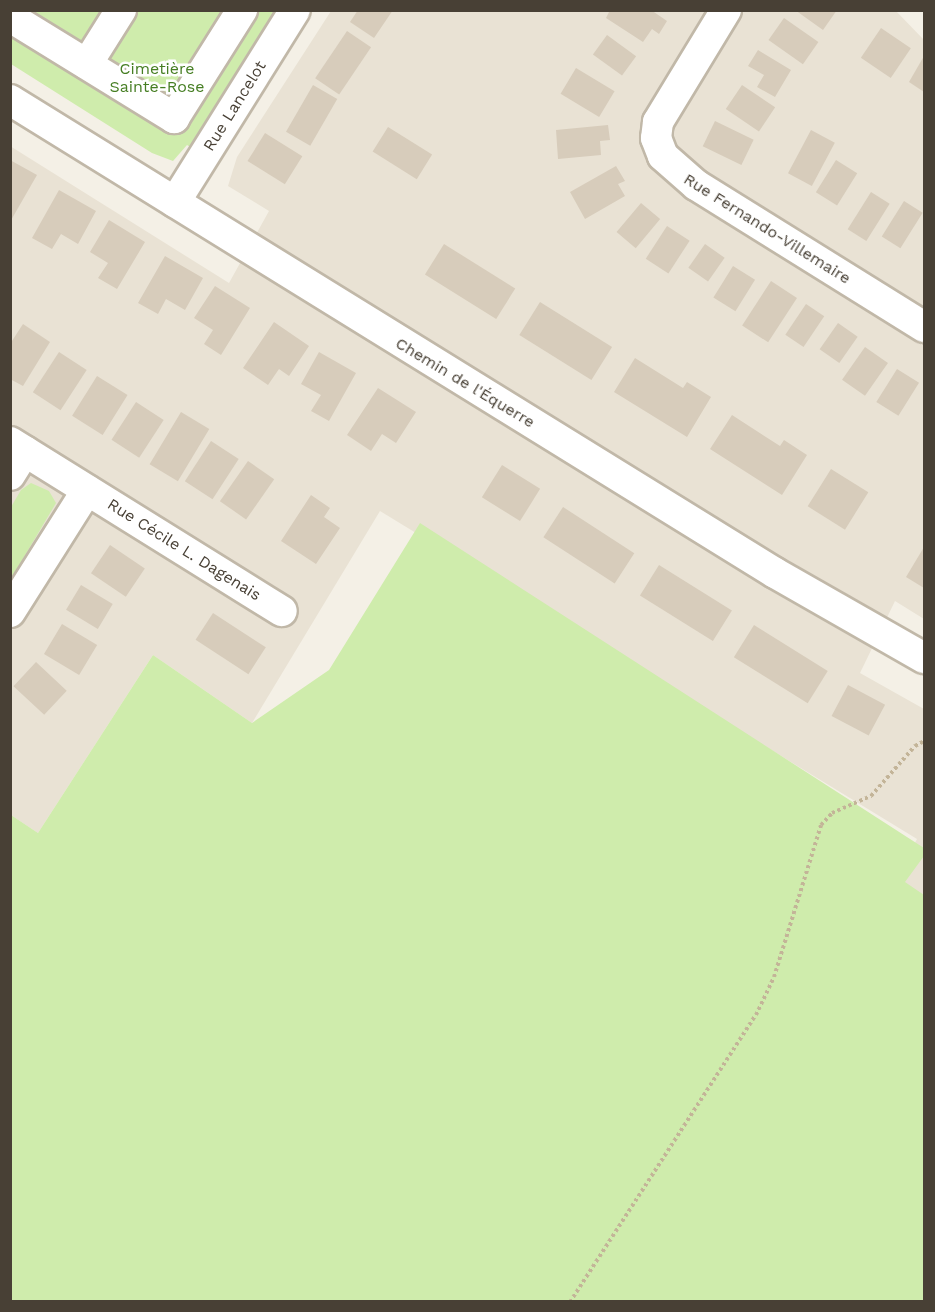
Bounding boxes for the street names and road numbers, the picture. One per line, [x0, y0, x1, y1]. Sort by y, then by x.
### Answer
street label: Rue Lancelot [200, 57, 270, 155]
street label: Rue Fernando-Villemaire [680, 170, 854, 288]
street label: Chemin de l'Équerre [392, 334, 538, 432]
street label: Rue Cécile L. Dagenais [104, 495, 264, 605]

